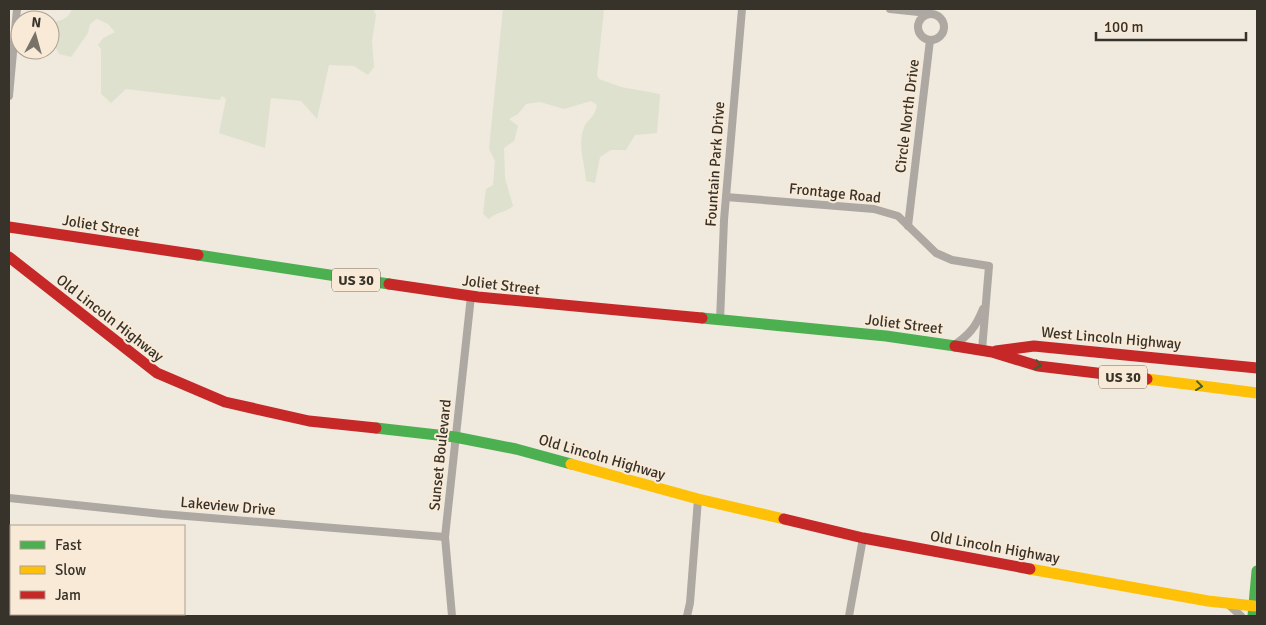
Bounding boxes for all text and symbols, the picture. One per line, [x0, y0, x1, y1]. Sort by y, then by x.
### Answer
north arrow [10, 10, 60, 60]
scale bar [1096, 10, 1246, 42]
text: N [31, 14, 42, 32]
text: 100 m [1104, 18, 1144, 36]
street label: Circle North Drive [891, 58, 923, 174]
street label: Fountain Park Drive [702, 101, 728, 227]
street label: Frontage Road [788, 179, 882, 207]
street label: Joliet Street [61, 211, 141, 241]
road number: US 30 [332, 268, 380, 292]
street label: Old Lincoln Highway [53, 271, 167, 365]
street label: Joliet Street [461, 271, 541, 299]
street label: Joliet Street [864, 310, 944, 338]
street label: West Lincoln Highway [1040, 323, 1182, 353]
one-way arrow [1034, 360, 1043, 370]
road number: US 30 [1099, 366, 1147, 388]
one-way arrow [1196, 380, 1204, 391]
street label: Sunset Boulevard [425, 398, 455, 512]
street label: Old Lincoln Highway [537, 430, 667, 484]
street label: Lakeview Drive [180, 493, 276, 519]
legend [10, 525, 185, 615]
street label: Old Lincoln Highway [929, 527, 1061, 567]
text: Fast [55, 536, 82, 554]
text: Slow [55, 561, 86, 579]
text: Jam [55, 586, 81, 604]

